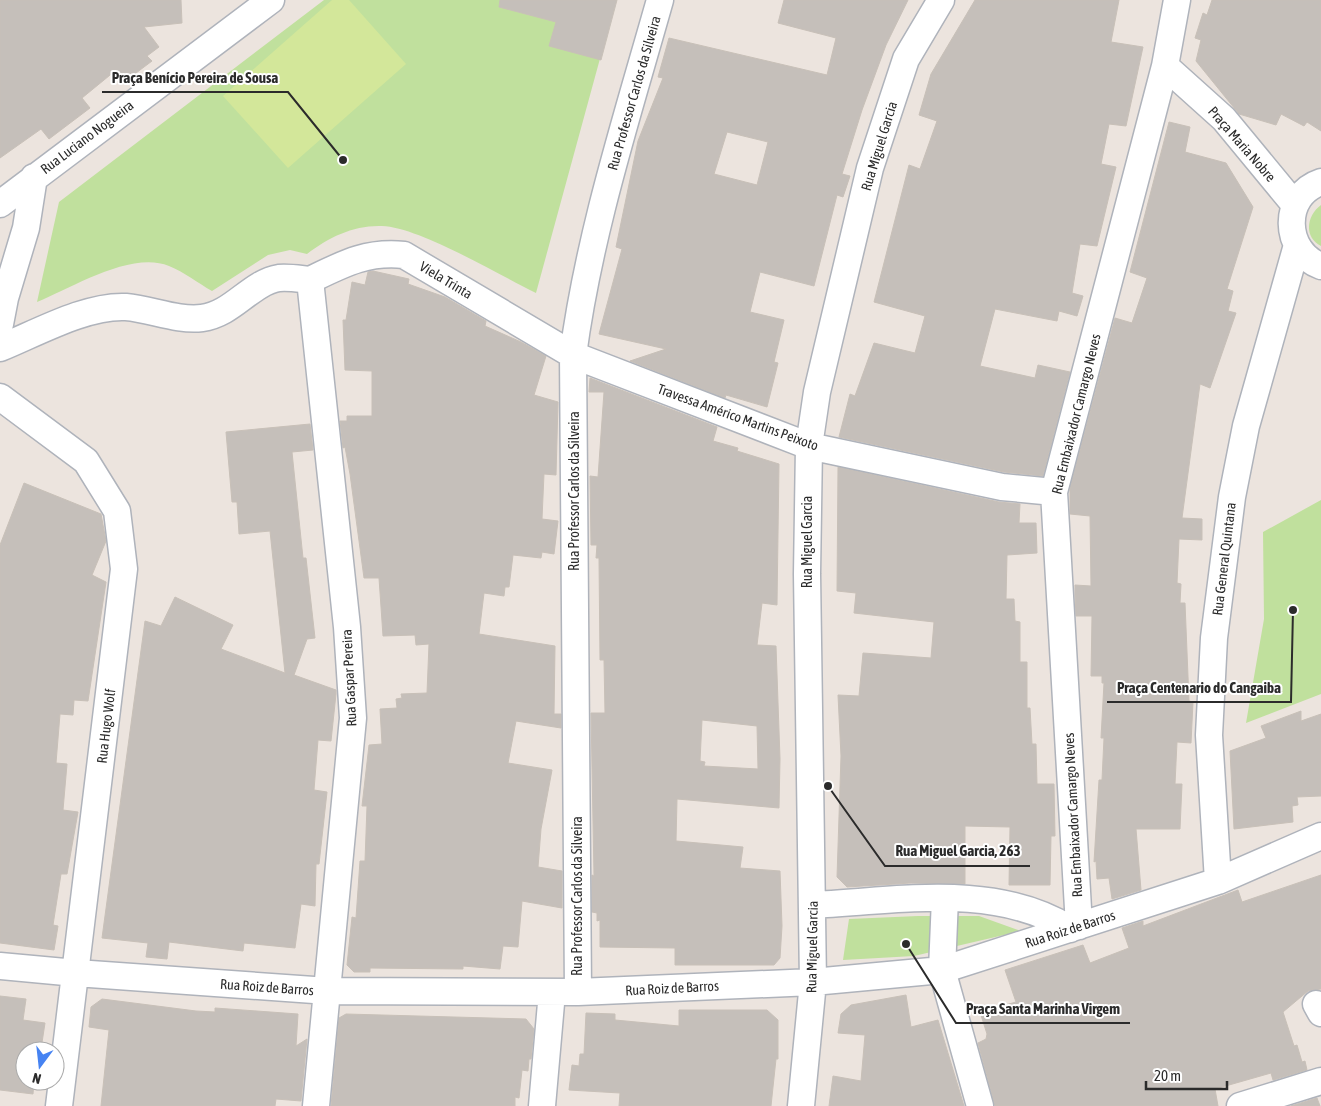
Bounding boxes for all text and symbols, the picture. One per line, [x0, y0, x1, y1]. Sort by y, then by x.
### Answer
street label: Rua Professor Carlos da Silveira [604, 14, 664, 172]
callout: Praça Benício Pereira de Sousa [102, 62, 288, 92]
text: Praça Benício Pereira de Sousa [112, 69, 278, 86]
street label: Rua Luciano Nogueira [37, 97, 137, 177]
street label: Rua Miguel Garcia [858, 99, 900, 193]
street label: Praça Maria Nobre [1205, 103, 1279, 185]
street label: Viela Trinta [417, 258, 475, 302]
street label: Rua Embaixador Camargo Neves [1048, 332, 1104, 496]
street label: Travessa Américo Martins Peixoto [655, 380, 821, 454]
street label: Rua Professor Carlos da Silveira [566, 411, 582, 571]
street label: Rua Miguel Garcia [799, 496, 815, 588]
street label: Rua General Quintana [1209, 502, 1239, 616]
street label: Rua Gaspar Pereira [338, 629, 360, 727]
callout: Praça Centenario do Cangaiba [1107, 672, 1291, 702]
text: Praça Centenario do Cangaiba [1117, 679, 1281, 696]
street label: Rua Hugo Wolf [93, 688, 119, 764]
street label: Rua Embaixador Camargo Neves [1061, 732, 1085, 898]
street label: Rua Professor Carlos da Silveira [569, 816, 585, 976]
callout: Rua Miguel Garcia, 263 [885, 836, 1030, 866]
text: Rua Miguel Garcia, 263 [895, 842, 1021, 859]
street label: Rua Miguel Garcia [803, 901, 821, 993]
street label: Rua Roiz de Barros [1023, 907, 1117, 951]
street label: Rua Roiz de Barros [220, 976, 314, 998]
street label: Rua Roiz de Barros [625, 978, 719, 998]
callout: Praça Santa Marinha Virgem [956, 993, 1130, 1023]
text: Praça Santa Marinha Virgem [966, 1000, 1120, 1017]
north arrow [15, 1041, 65, 1091]
scale bar [1146, 1058, 1227, 1090]
text: 20 m [1154, 1067, 1181, 1084]
text: N [31, 1070, 43, 1087]

